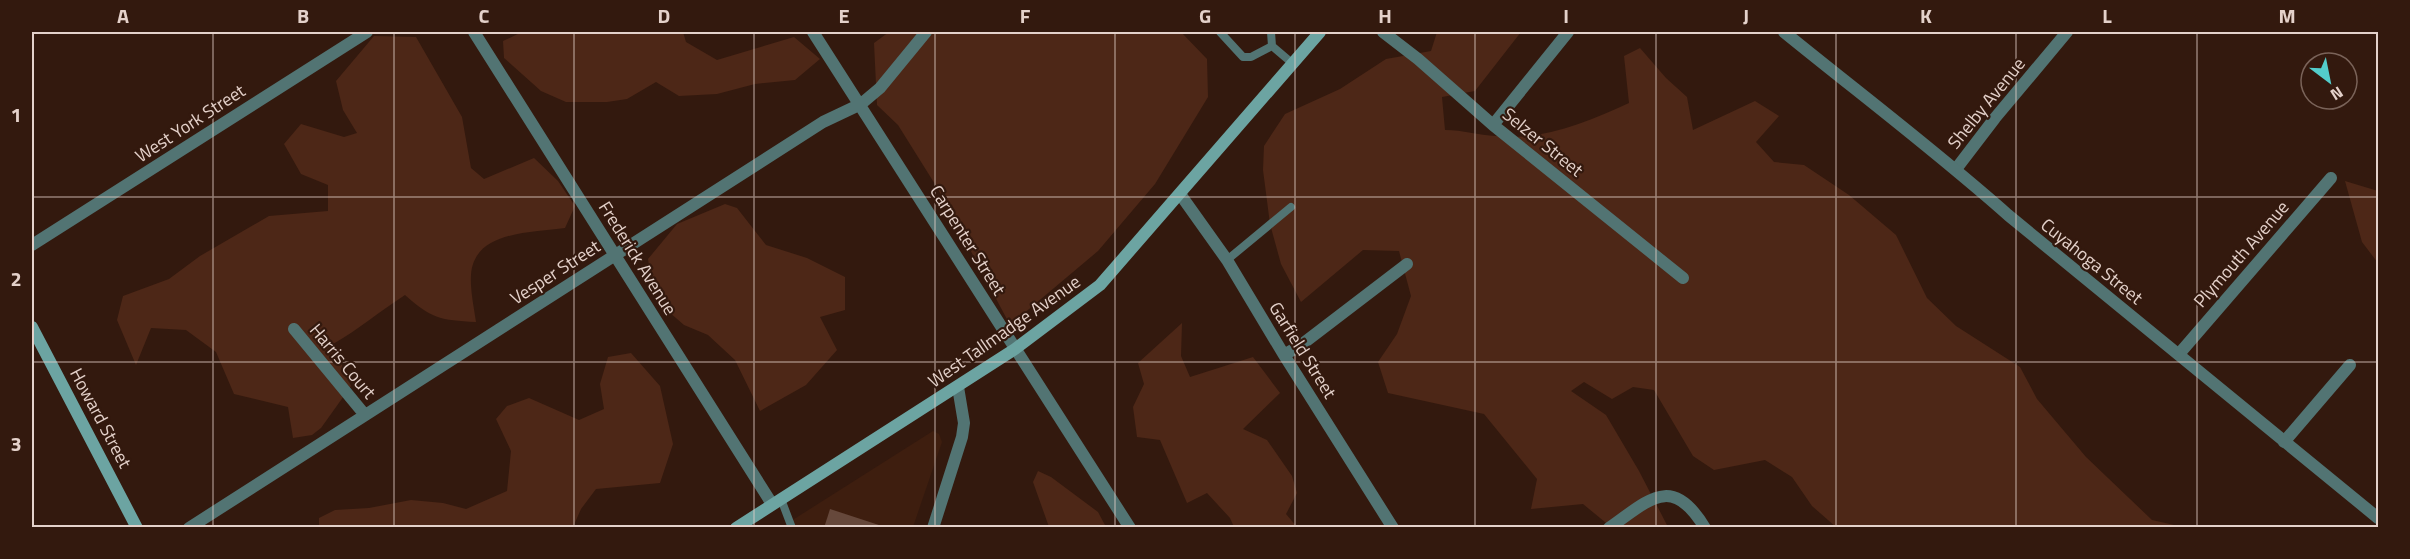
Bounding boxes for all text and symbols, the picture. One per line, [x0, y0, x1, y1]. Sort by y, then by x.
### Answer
text: A [117, 0, 129, 31]
text: B [297, 0, 309, 31]
text: C [479, 0, 490, 31]
text: D [658, 0, 670, 31]
text: E [838, 0, 850, 31]
text: F [1020, 0, 1031, 31]
text: G [1199, 0, 1211, 31]
text: H [1378, 0, 1392, 31]
text: I [1563, 0, 1569, 31]
text: J [1743, 0, 1749, 31]
text: K [1920, 0, 1932, 31]
text: L [2102, 0, 2112, 31]
text: M [2278, 0, 2296, 31]
street label: Shelby Avenue [1941, 51, 2031, 155]
north arrow [2299, 51, 2359, 111]
street label: West York Street [130, 77, 251, 169]
text: N [2326, 81, 2348, 107]
text: 1 [10, 99, 22, 130]
street label: Selzer Street [1497, 101, 1590, 183]
street label: Carpenter Street [923, 180, 1013, 301]
street label: Plymouth Avenue [2187, 195, 2295, 313]
street label: Frederick Avenue [592, 196, 684, 320]
street label: Cuyahoga Street [2035, 211, 2149, 311]
street label: Vesper Street [505, 232, 606, 311]
text: 2 [10, 263, 22, 294]
street label: West Tallmadge Avenue [922, 268, 1086, 394]
street label: Garfield Street [1263, 296, 1344, 404]
street label: Harris Court [303, 317, 383, 405]
street label: Howard Street [63, 363, 139, 473]
text: 3 [10, 428, 22, 459]

